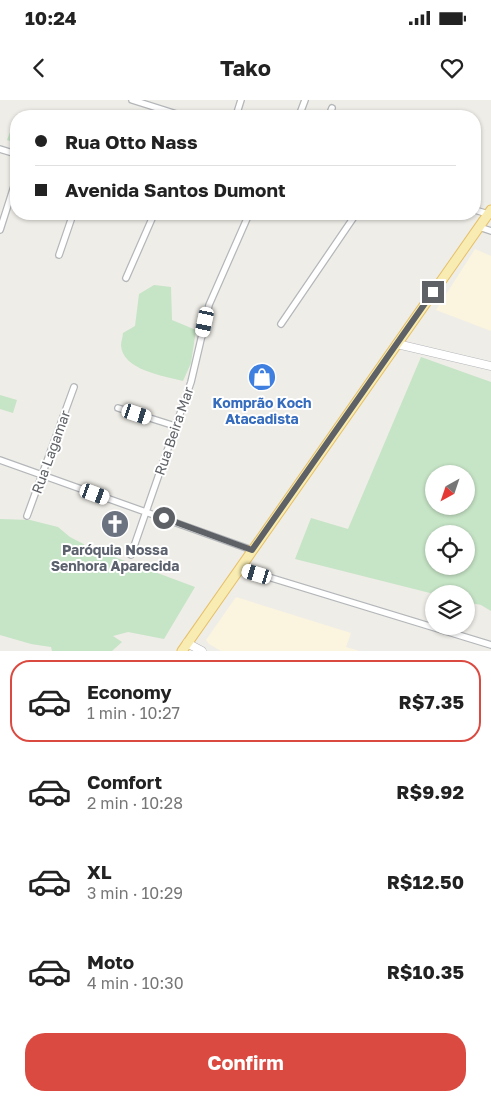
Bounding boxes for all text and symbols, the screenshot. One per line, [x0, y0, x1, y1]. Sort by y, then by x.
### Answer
text: 10:24 [25, 6, 77, 29]
icon: back [25, 54, 53, 82]
text: Tako [220, 54, 271, 81]
icon: heart [438, 54, 466, 82]
text: Rua Otto Nass [65, 130, 198, 153]
text: Avenida Santos Dumont [65, 178, 285, 201]
route end [422, 281, 444, 303]
car [194, 306, 215, 338]
shop icon: Komprão Koch Atacadista [247, 362, 277, 392]
street label: Rua Beira Mar [150, 384, 197, 477]
place label: Komprão Koch Atacadista [212, 394, 312, 427]
car [120, 402, 153, 426]
street label: Rua Lagamar [28, 407, 74, 496]
north arrow [425, 465, 475, 515]
map controls [425, 465, 475, 635]
car [78, 482, 111, 506]
route start [153, 507, 175, 529]
church icon: Paróquia Nossa Senhora Aparecida [100, 509, 130, 539]
button: locate [425, 525, 475, 575]
place label: Paróquia Nossa Senhora Aparecida [51, 541, 179, 574]
car [240, 562, 273, 586]
button: layers [425, 585, 475, 635]
icon: car [27, 679, 72, 724]
text: Economy [87, 680, 172, 703]
text: R$7.35 [398, 690, 464, 713]
text: 1 min · 10:27 [87, 703, 180, 723]
icon: car [27, 769, 72, 814]
text: Comfort [87, 770, 162, 793]
text: R$9.92 [396, 780, 464, 803]
text: 2 min · 10:28 [87, 793, 183, 813]
icon: car [27, 859, 72, 904]
text: XL [87, 860, 112, 883]
text: R$12.50 [387, 870, 464, 893]
text: 3 min · 10:29 [87, 883, 183, 903]
icon: car [27, 949, 72, 994]
text: Moto [87, 950, 134, 973]
text: R$10.35 [387, 960, 464, 983]
text: 4 min · 10:30 [87, 973, 184, 993]
button: Confirm [25, 1033, 466, 1091]

